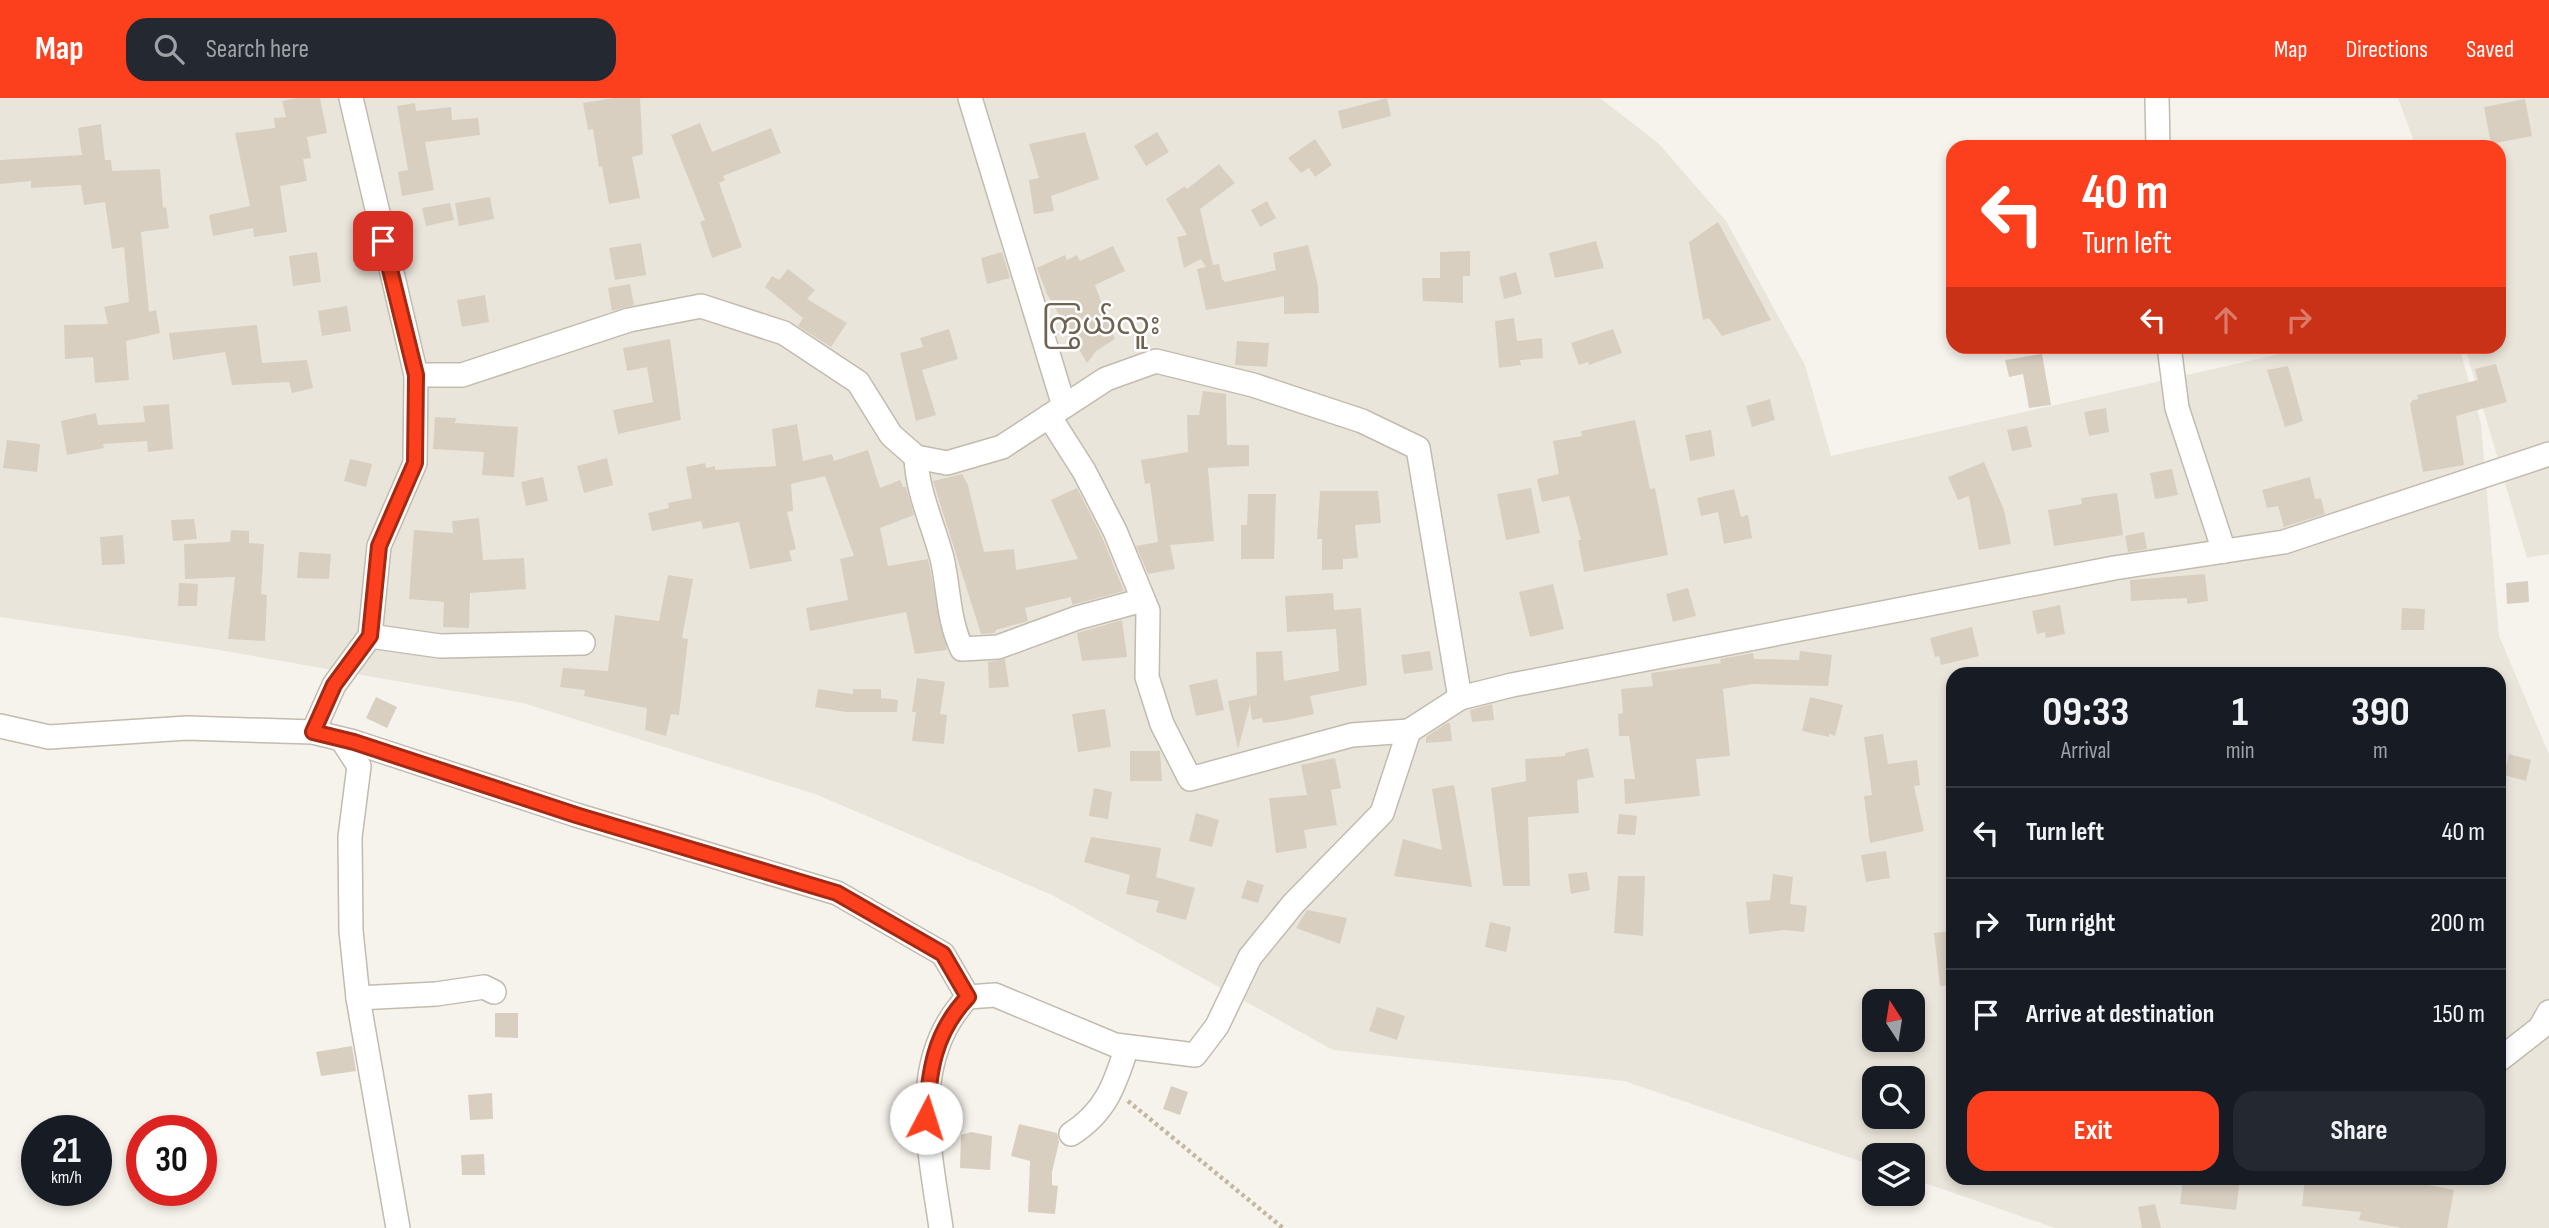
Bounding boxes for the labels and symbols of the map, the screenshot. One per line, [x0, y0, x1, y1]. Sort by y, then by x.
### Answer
pin [353, 211, 413, 271]
district label: ကြွယ်လူး [1042, 302, 1160, 349]
north arrow [1862, 989, 1925, 1052]
position arrow [889, 1081, 963, 1155]
speed limit sign: 30 [126, 1115, 217, 1206]

